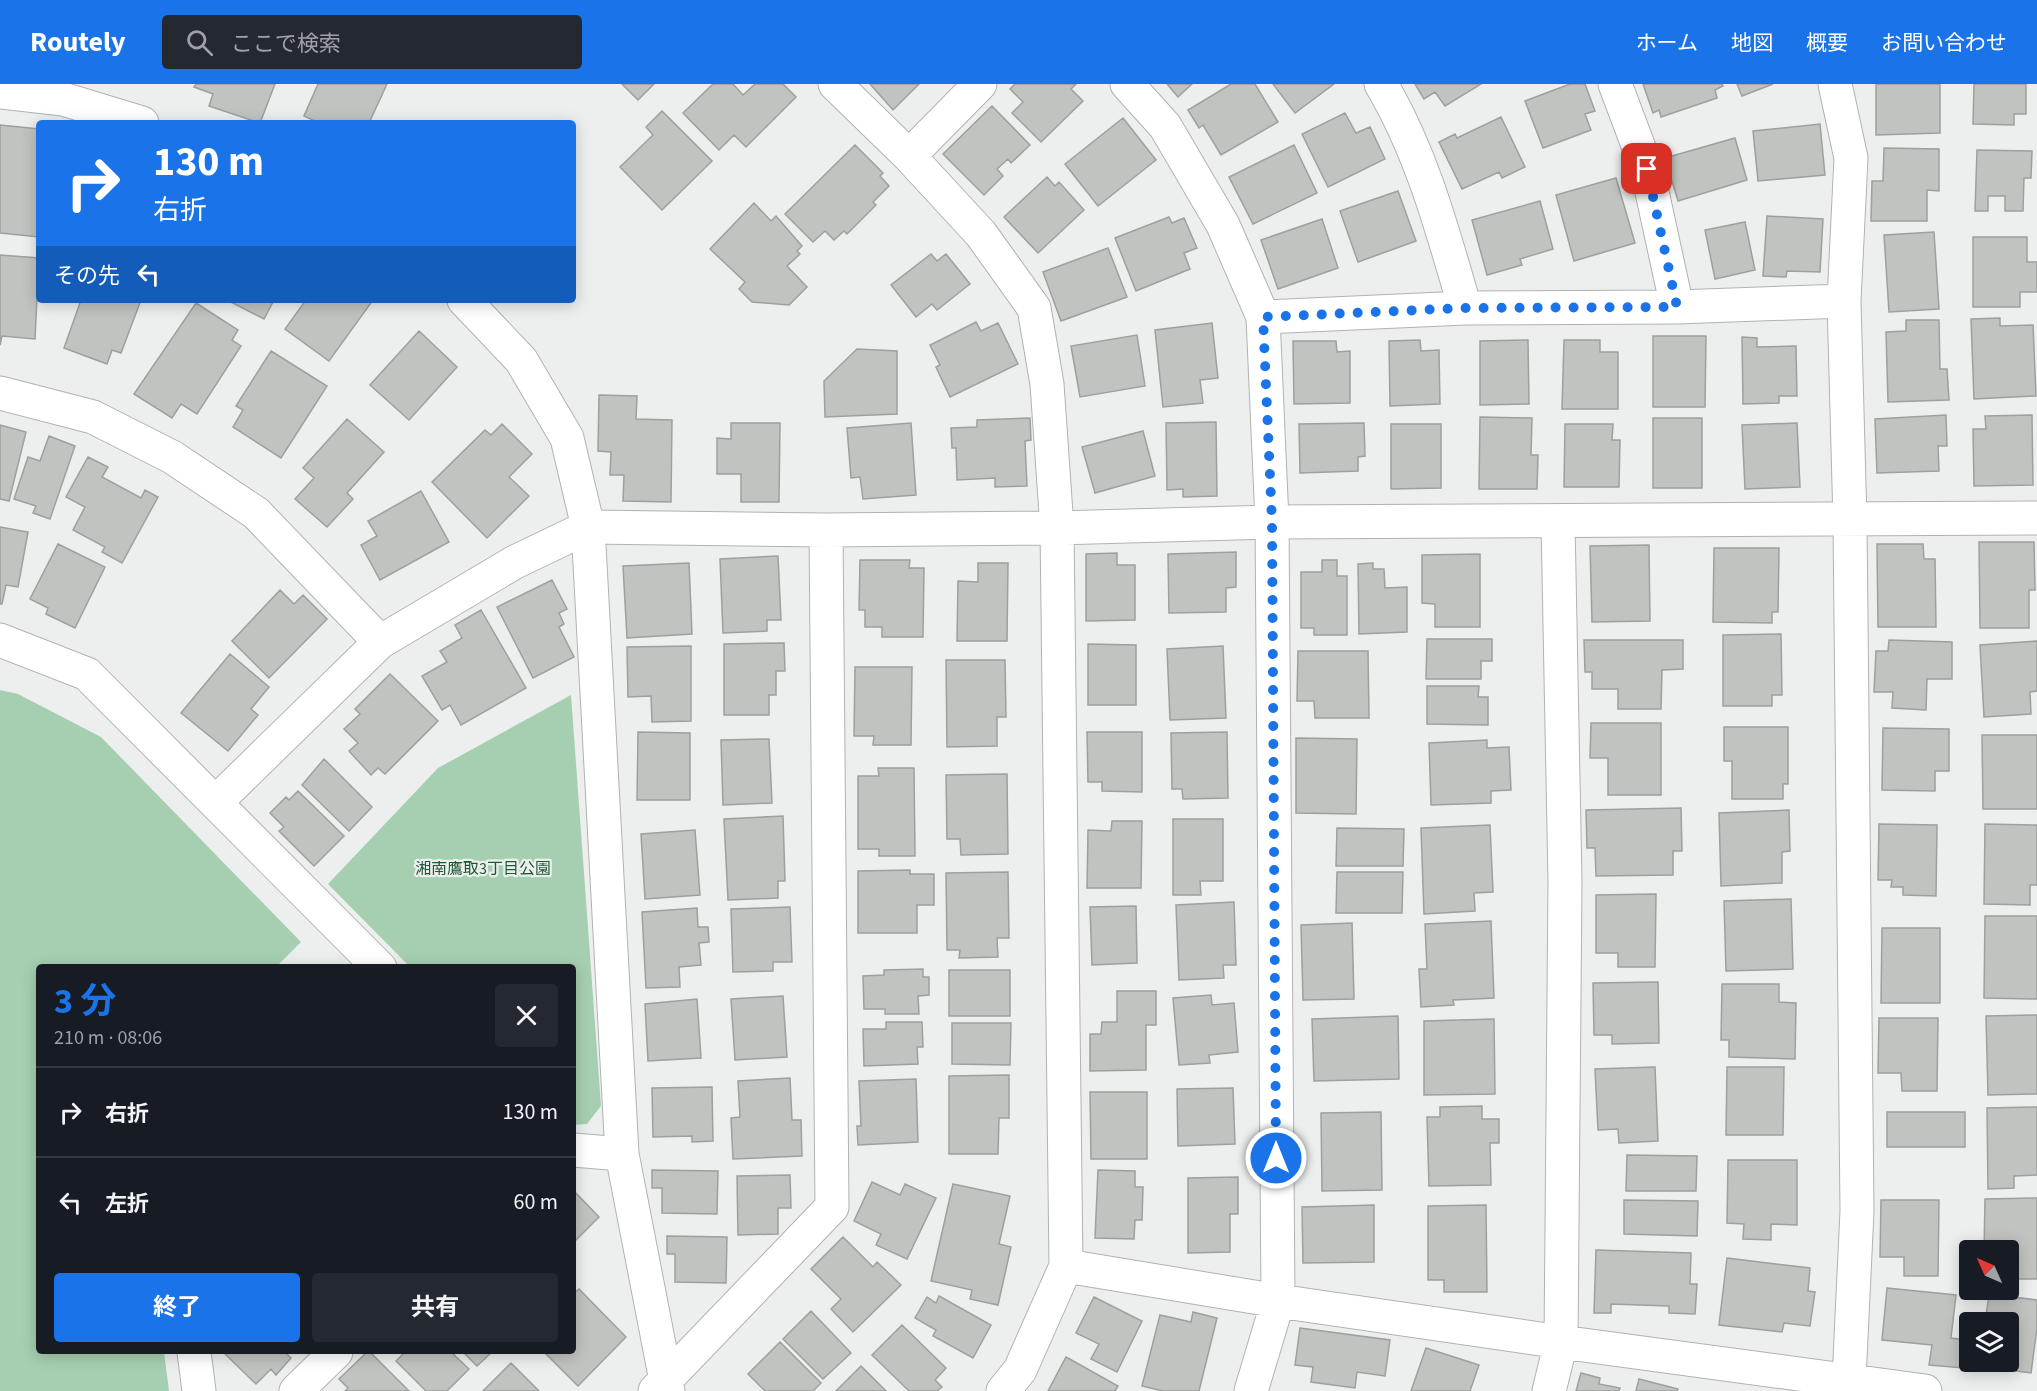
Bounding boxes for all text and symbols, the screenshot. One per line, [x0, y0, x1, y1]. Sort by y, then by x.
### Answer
search box [162, 15, 582, 69]
text: Routely [30, 22, 126, 62]
icon: search [183, 26, 216, 59]
text: ここで検索 [231, 28, 341, 60]
text: ホーム [1636, 28, 1698, 58]
text: 地図 [1731, 28, 1773, 58]
text: 概要 [1806, 28, 1848, 58]
text: お問い合わせ [1881, 28, 2007, 58]
text: 130 m [153, 132, 264, 192]
pin [1621, 143, 1672, 194]
icon: right [54, 144, 132, 222]
icon: arrive [1630, 152, 1663, 185]
text: 右折 [153, 191, 207, 230]
icon: left [132, 258, 165, 291]
text: その先 [54, 260, 120, 292]
park label: 湘南鷹取3丁目公園 [415, 858, 551, 880]
text: 3 分 [54, 976, 116, 1027]
button: close [495, 984, 558, 1047]
text: 210 m · 08:06 [54, 1024, 162, 1052]
icon: right [54, 1096, 87, 1129]
text: 130 m [503, 1096, 558, 1128]
text: 右折 [105, 1098, 149, 1130]
position arrow [1244, 1126, 1308, 1190]
icon: left [54, 1186, 87, 1219]
text: 60 m [513, 1186, 558, 1218]
text: 左折 [105, 1188, 149, 1220]
north arrow [1959, 1240, 2019, 1300]
map controls [1959, 1240, 2019, 1372]
button: 終了 [54, 1273, 300, 1342]
button: 共有 [312, 1273, 558, 1342]
button: layers [1959, 1312, 2019, 1372]

